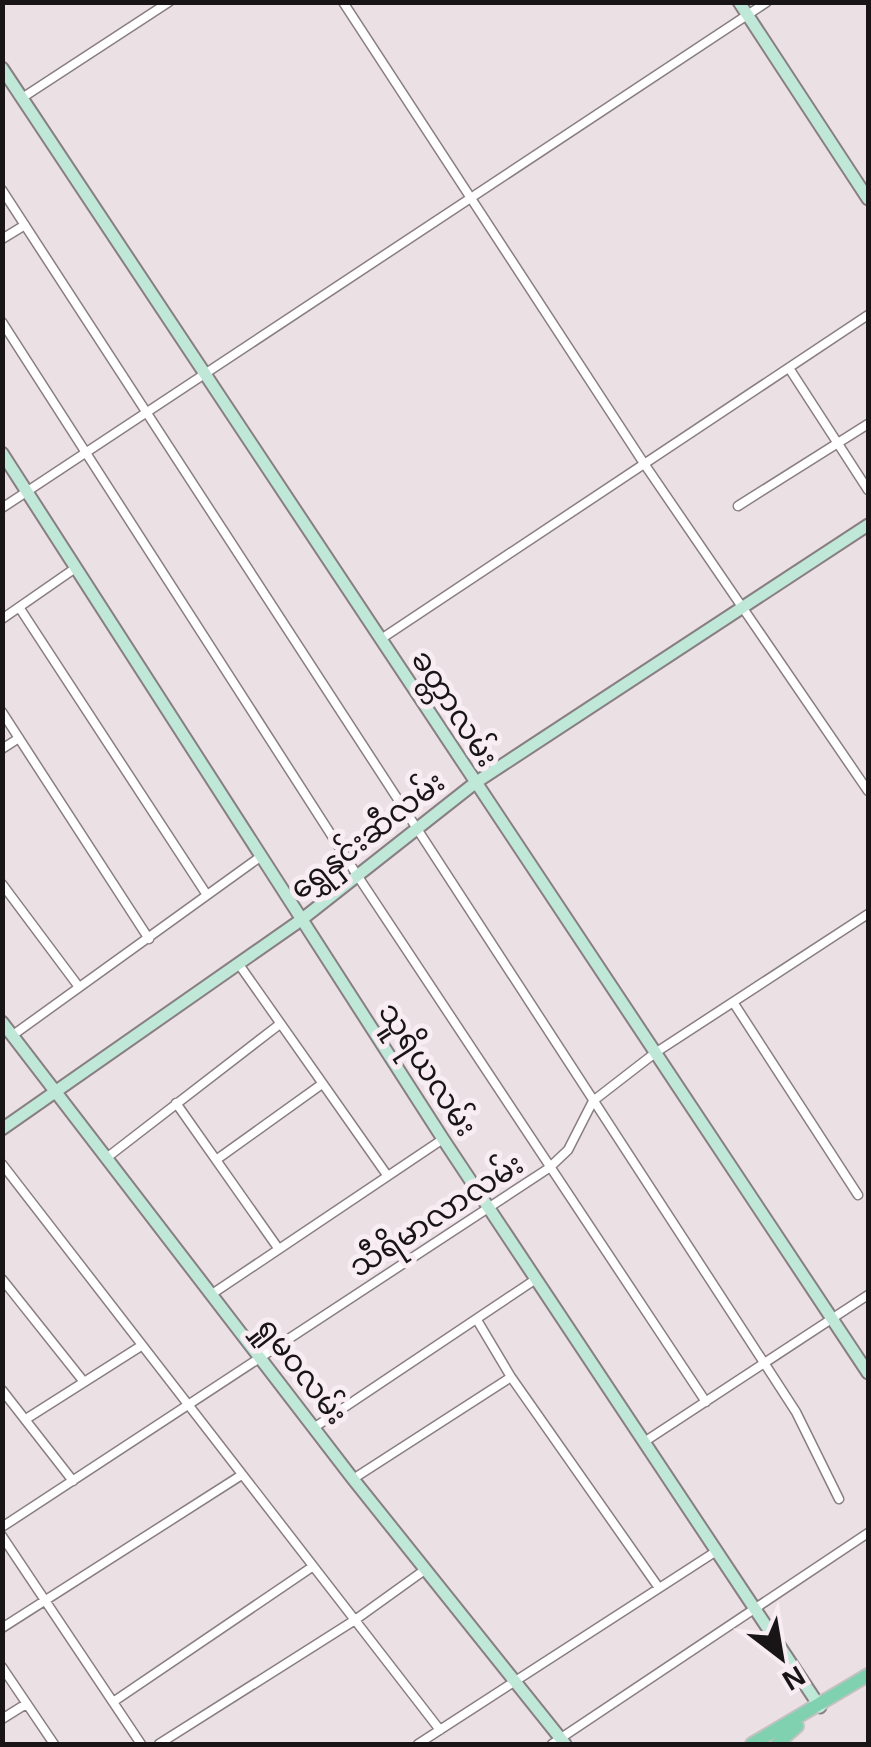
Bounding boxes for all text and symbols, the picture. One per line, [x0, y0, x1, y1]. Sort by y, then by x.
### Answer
street label: ခတ္တာလမ်း [398, 641, 509, 777]
street label: ရွှေနှင်းဆီလမ်း [280, 761, 456, 912]
street label: သူရိယလမ်း [365, 993, 488, 1147]
street label: သီရိမာလာလမ်း [340, 1142, 534, 1291]
street label: ရှုမဝလမ်း [243, 1307, 358, 1436]
north arrow [731, 1607, 831, 1707]
text: N [777, 1660, 810, 1696]

